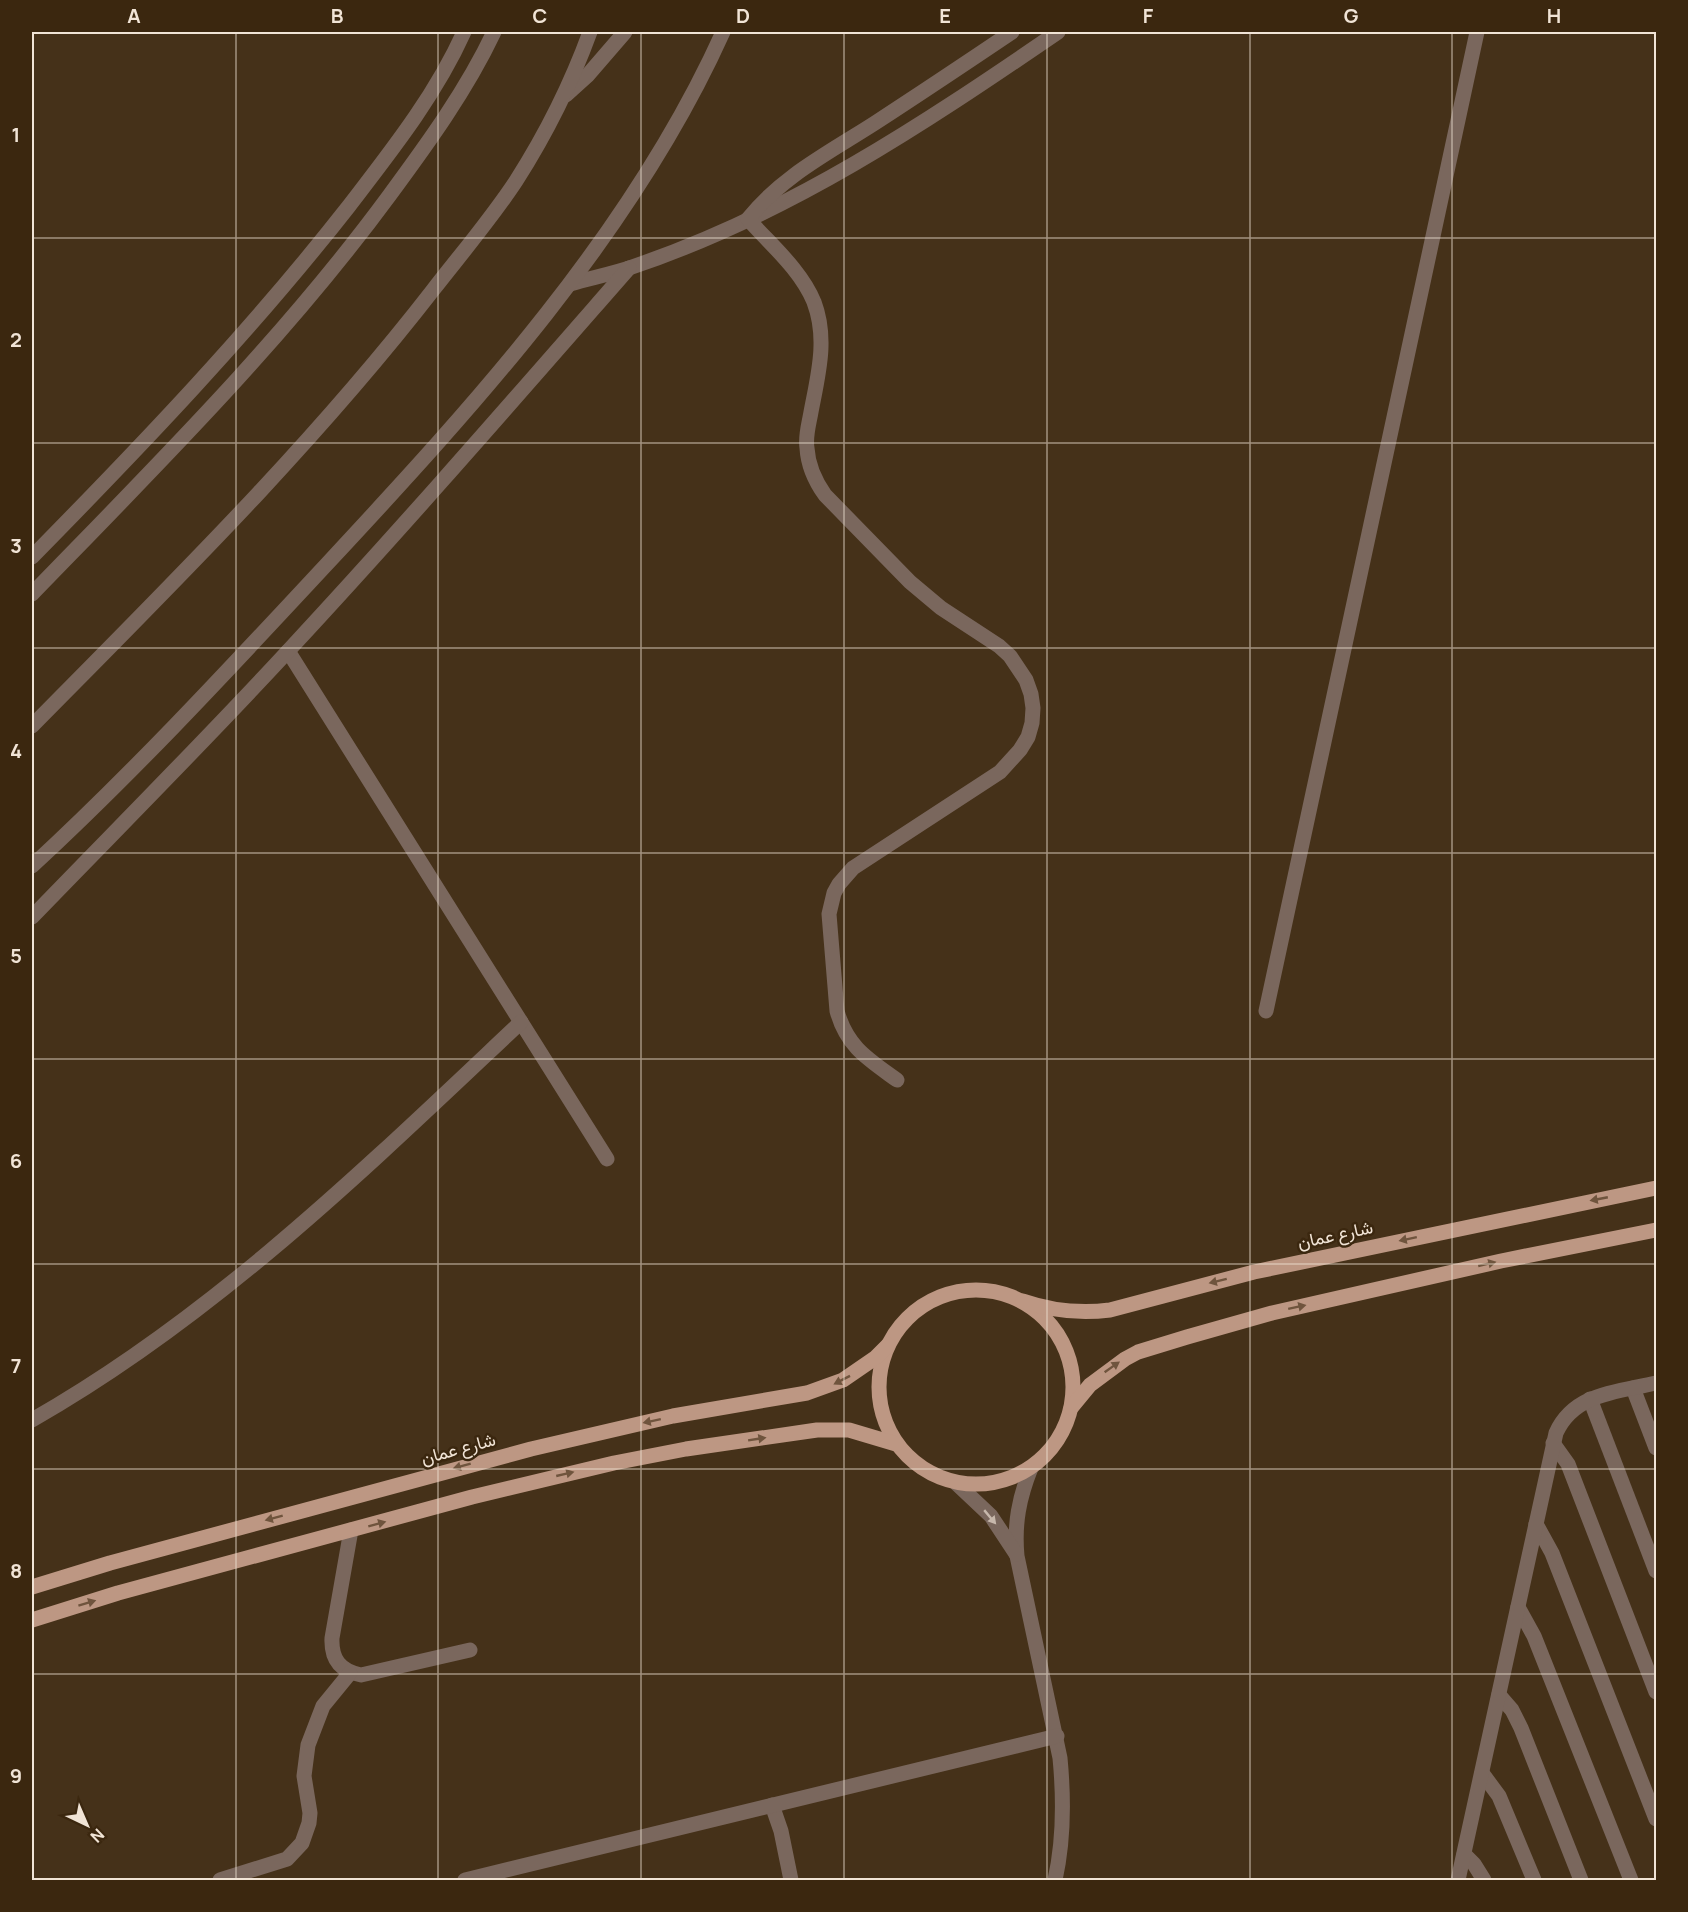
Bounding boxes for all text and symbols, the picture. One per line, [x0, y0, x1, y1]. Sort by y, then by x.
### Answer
text: A [127, 2, 141, 29]
text: B [331, 2, 344, 29]
text: C [533, 2, 547, 29]
text: D [736, 2, 750, 29]
text: E [939, 2, 951, 29]
text: F [1143, 2, 1154, 29]
text: G [1344, 2, 1359, 29]
text: H [1547, 2, 1561, 29]
text: 1 [12, 121, 20, 148]
text: 2 [10, 326, 22, 353]
text: 3 [10, 532, 22, 559]
text: 4 [10, 737, 22, 764]
text: 5 [10, 942, 22, 969]
text: 6 [10, 1147, 22, 1174]
one-way arrow [1589, 1195, 1608, 1204]
street label: شارع عمان [1295, 1214, 1375, 1255]
one-way arrow [1399, 1234, 1417, 1244]
one-way arrow [1478, 1259, 1496, 1269]
one-way arrow [1209, 1276, 1227, 1286]
one-way arrow [1288, 1302, 1306, 1312]
text: 7 [11, 1352, 21, 1379]
one-way arrow [1104, 1361, 1120, 1373]
one-way arrow [833, 1375, 850, 1384]
one-way arrow [642, 1417, 661, 1426]
street label: شارع عمان [418, 1427, 498, 1470]
one-way arrow [748, 1434, 767, 1443]
one-way arrow [453, 1462, 472, 1472]
one-way arrow [556, 1469, 575, 1479]
one-way arrow [983, 1509, 996, 1524]
one-way arrow [265, 1514, 283, 1523]
one-way arrow [368, 1518, 386, 1528]
text: 8 [10, 1557, 22, 1584]
one-way arrow [78, 1598, 96, 1607]
text: 9 [10, 1762, 22, 1789]
north arrow [57, 1795, 117, 1855]
text: N [86, 1824, 109, 1848]

